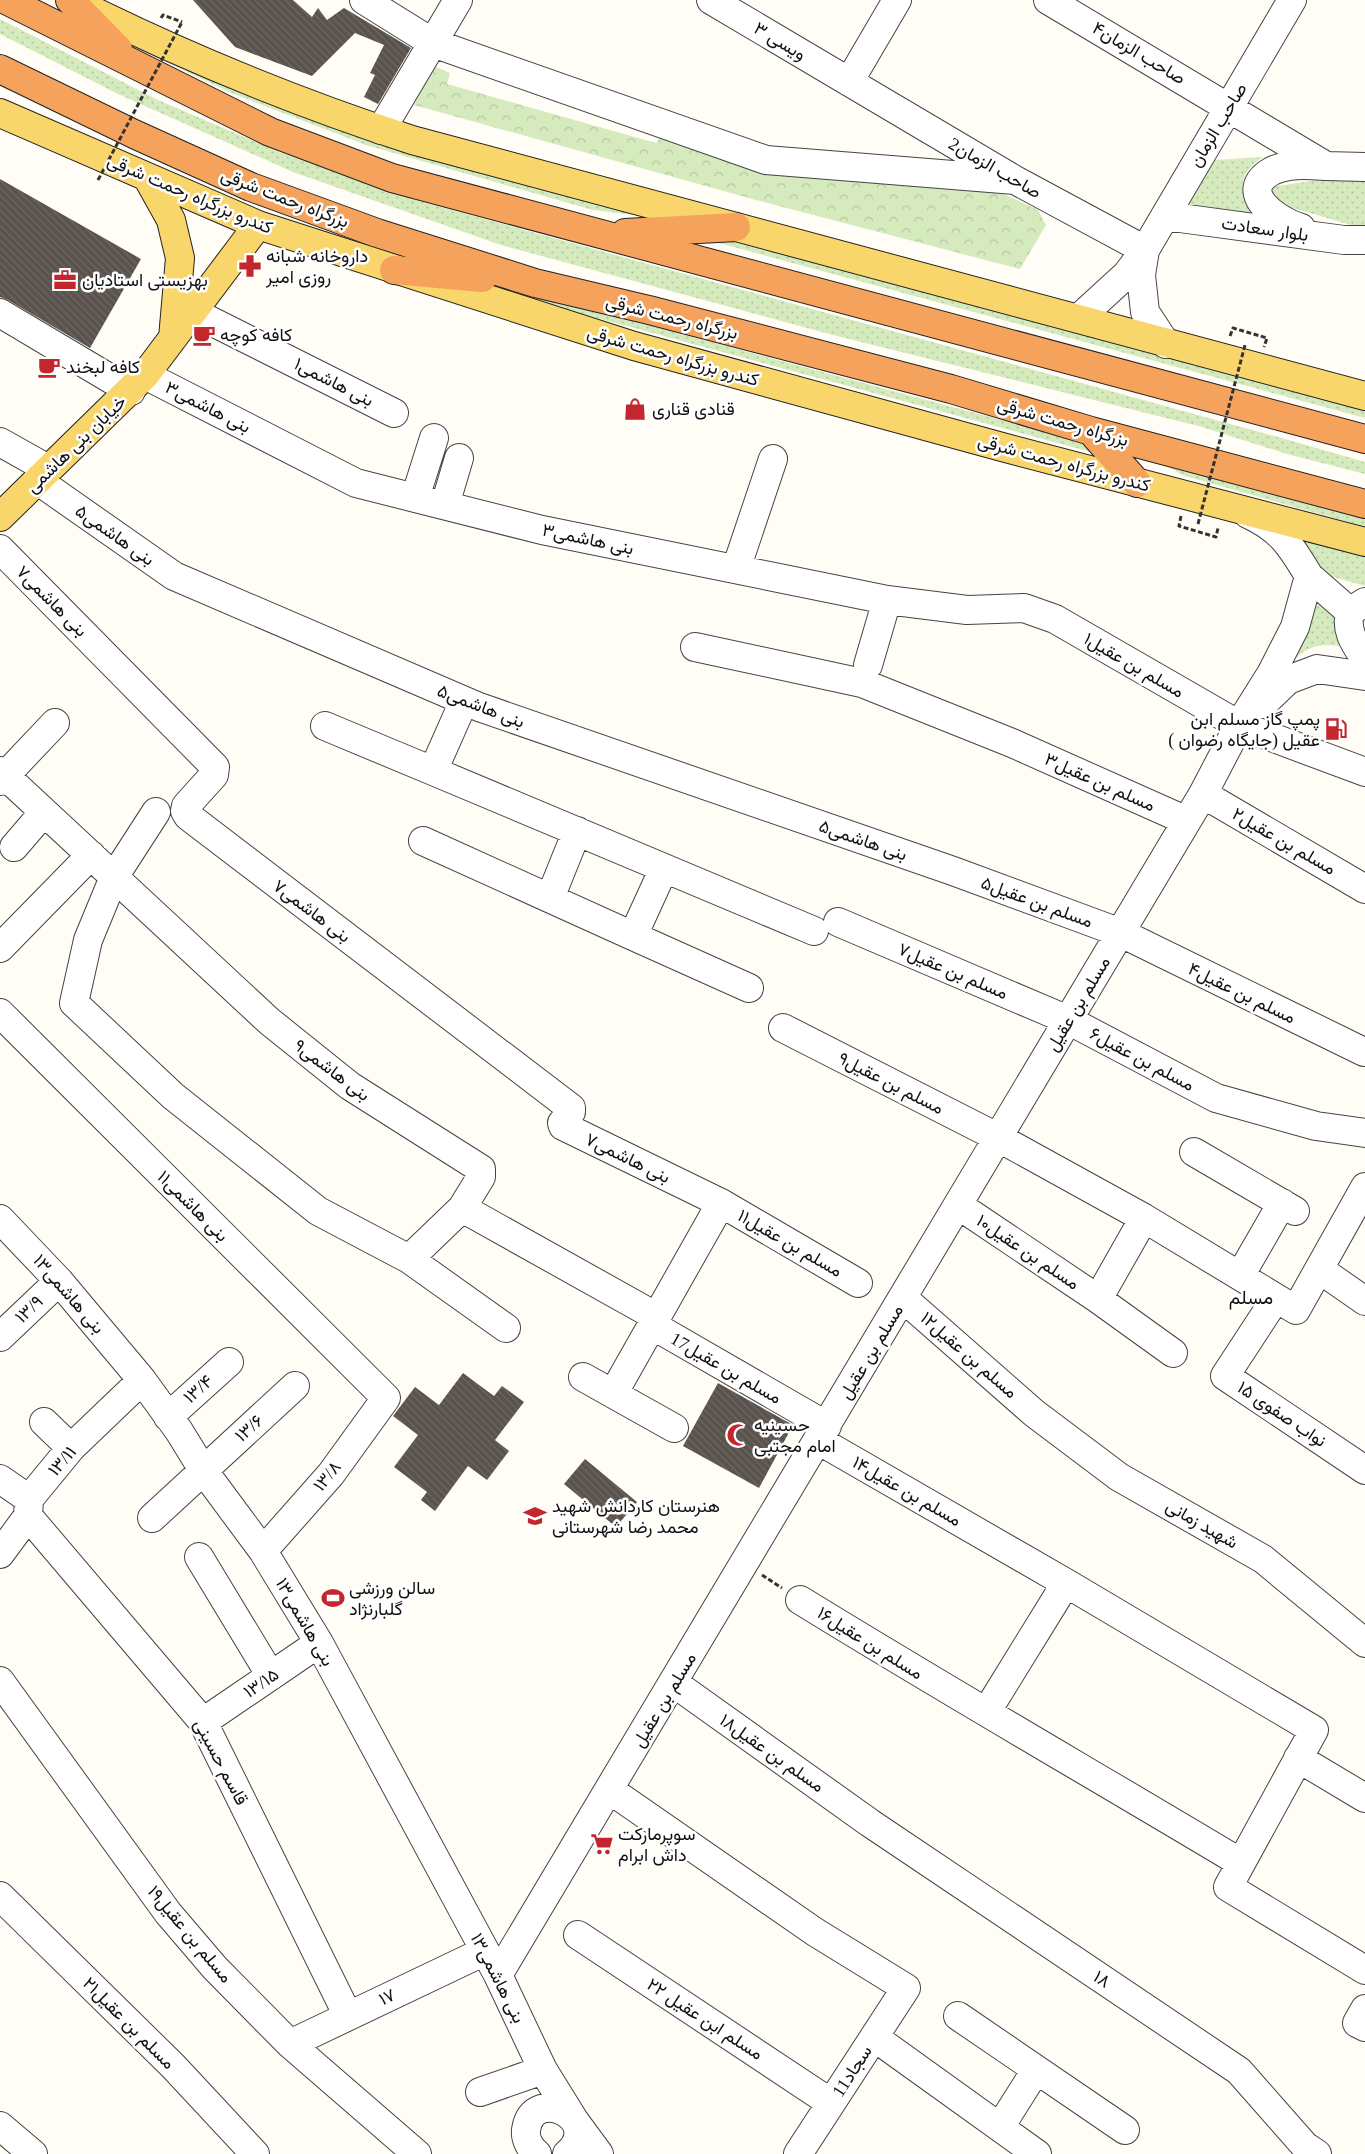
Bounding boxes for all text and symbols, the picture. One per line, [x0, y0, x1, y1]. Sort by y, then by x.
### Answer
street label: صاحب الزمان۴ [1088, 17, 1189, 89]
street label: ویسی ۳ [750, 18, 810, 65]
street label: صاحب الزمان [1185, 79, 1252, 171]
street label: 2صاحب الزمان [945, 133, 1045, 203]
street label: کندرو بزرگراه رحمت شرقی [104, 150, 276, 239]
street label: بزرگراه رحمت شرقی [218, 164, 352, 233]
street label: بلوار سعادت [1220, 213, 1310, 246]
place label: داروخانه شبانه روزی امیر [265, 246, 368, 288]
pharmacy icon: داروخانه شبانه روزی امیر [237, 253, 263, 279]
office icon: بهزیستی استادیان [52, 267, 78, 293]
place label: بهزیستی استادیان [82, 270, 208, 291]
street label: بزرگراه رحمت شرقی [604, 291, 740, 344]
cafe icon: کافه کوچه [191, 322, 217, 348]
street label: کندرو بزرگراه رحمت شرقی [585, 322, 761, 391]
place label: کافه کوچه [220, 325, 292, 347]
street label: بنی هاشمی۱ [290, 353, 377, 411]
cafe icon: کافه لبخند [36, 354, 62, 380]
place label: کافه لبخند [66, 357, 140, 377]
street label: بنی هاشمی۳ [162, 377, 254, 438]
street label: خیابان بنی هاشمی [22, 391, 131, 497]
street label: بزرگراه رحمت شرقی [995, 394, 1131, 451]
shop icon: قنادی قناری [622, 396, 648, 422]
place label: قنادی قناری [652, 399, 735, 420]
street label: کندرو بزرگراه رحمت شرقی [975, 430, 1152, 497]
street label: بنی هاشمی۵ [71, 500, 158, 570]
street label: بنی هاشمی۳ [540, 520, 636, 559]
street label: بنی هاشمی۷ [12, 561, 92, 641]
street label: مسلم بن عقیل۱ [1080, 628, 1187, 703]
street label: بنی هاشمی۵ [434, 680, 527, 733]
place label: پمپ گاز مسلم ابن عقیل (جایگاه رضوان ) [1168, 709, 1320, 751]
fuel station icon: پمپ گاز مسلم ابن عقیل (جایگاه رضوان ) [1323, 716, 1349, 742]
street label: مسلم بن عقیل۳ [1041, 749, 1158, 817]
street label: مسلم بن عقیل۲ [1228, 803, 1339, 880]
street label: بنی هاشمی۵ [816, 816, 910, 865]
street label: مسلم بن عقیل۵ [978, 873, 1096, 933]
street label: بنی هاشمی۷ [269, 875, 355, 947]
street label: مسلم بن عقیل۷ [894, 939, 1011, 1005]
street label: مسلم بن عقیل [1042, 953, 1116, 1056]
street label: مسلم بن عقیل۴ [1184, 958, 1299, 1029]
street label: مسلم بن عقیل۶ [1085, 1023, 1198, 1097]
street label: بنی هاشمی۹ [289, 1035, 374, 1106]
street label: مسلم بن عقیل۹ [834, 1048, 947, 1120]
street label: بنی هاشمی۷ [582, 1129, 674, 1188]
street label: بنی هاشمی۱۱ [153, 1167, 232, 1246]
street label: مسلم بن عقیل۱۱ [733, 1205, 846, 1283]
street label: مسلم بن عقیل۱۰ [972, 1210, 1083, 1295]
street label: بنی هاشمی۱۳ [28, 1250, 109, 1338]
district label: مسلم [1229, 1287, 1273, 1310]
street label: ۱۳/۹ [11, 1291, 47, 1327]
street label: مسلم بن عقیل [835, 1301, 909, 1404]
street label: مسلم بن عقیل۱۲ [915, 1308, 1021, 1404]
street label: مسلم بن عقیل17 [666, 1328, 785, 1410]
street label: ۱۳/۴ [179, 1371, 217, 1407]
street label: نواب صفوی ۱۵ [1233, 1377, 1330, 1452]
street label: ۱۳/۶ [231, 1410, 267, 1446]
place label: حسینیه امام مجتبی [754, 1415, 836, 1458]
mosque icon: حسینیه امام مجتبی [725, 1422, 751, 1448]
street label: ۱۳/۱۱ [44, 1442, 80, 1480]
street label: مسلم بن عقیل۱۴ [848, 1452, 965, 1532]
street label: ۱۳/۸ [309, 1457, 345, 1495]
street label: شهید زمانی [1162, 1495, 1241, 1553]
place label: هنرستان کاردانش شهید محمد رضا شهرستانی [552, 1496, 720, 1538]
school or university icon: هنرستان کاردانش شهید محمد رضا شهرستانی [522, 1503, 548, 1529]
street label: بنی هاشمی۱۳ [271, 1574, 338, 1670]
place label: سالن ورزشی گلبارنژاد [349, 1578, 435, 1620]
sports icon: سالن ورزشی گلبارنژاد [320, 1585, 346, 1611]
street label: مسلم بن عقیل۱۶ [812, 1603, 926, 1685]
street label: مسلم بن عقیل [628, 1649, 702, 1752]
street label: ۱۳/۱۵ [240, 1664, 282, 1702]
street label: مسلم بن عقیل۱۸ [715, 1710, 828, 1798]
street label: قاسم حسینی [188, 1716, 252, 1809]
place label: سوپرمارکت داش ابرام [618, 1824, 695, 1867]
supermarket icon: سوپرمارکت داش ابرام [589, 1831, 615, 1857]
street label: مسلم بن عقیل۱۹ [142, 1881, 236, 1988]
street label: بنی هاشمی۱۳ [466, 1930, 529, 2027]
street label: ۱۸ [1090, 1966, 1114, 1992]
street label: مسلم بن عقیل۲۱ [78, 1973, 179, 2074]
street label: مسلم ابن عقیل ۲۲ [642, 1974, 767, 2066]
street label: ۱۷ [376, 1985, 398, 2009]
street label: 11سجاد [828, 2042, 876, 2100]

